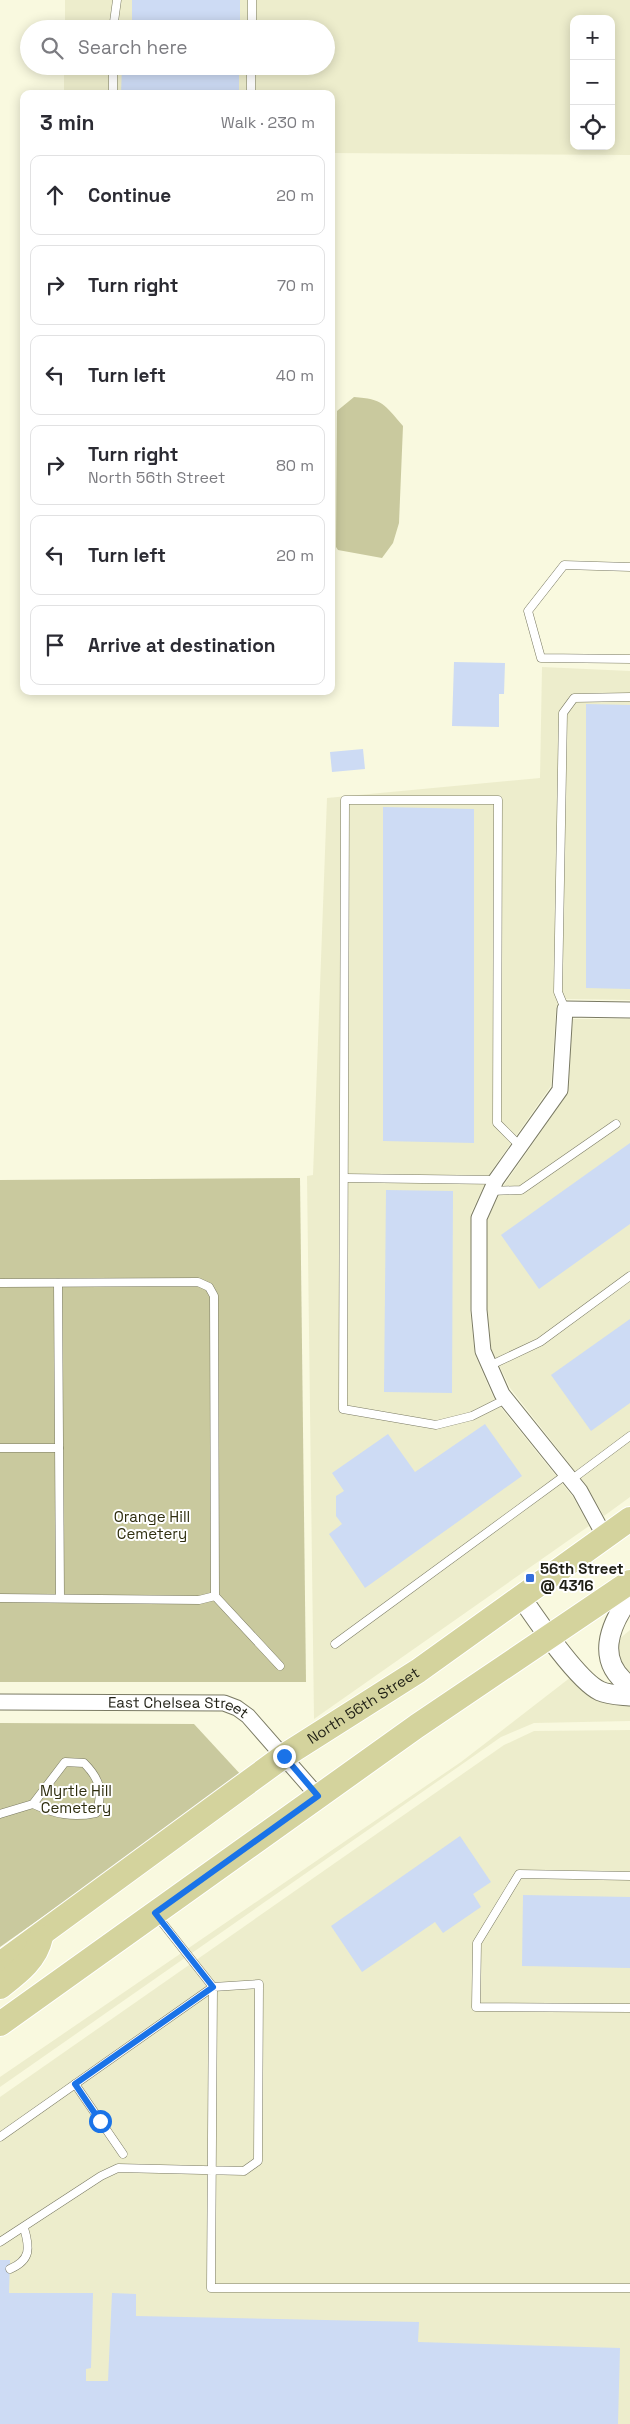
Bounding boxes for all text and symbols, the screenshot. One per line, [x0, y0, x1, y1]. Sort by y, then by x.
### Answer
map controls [570, 15, 615, 150]
button: + [570, 15, 615, 60]
search box [20, 20, 335, 75]
icon: search [38, 34, 66, 62]
text: Search here [78, 35, 188, 60]
button: − [570, 60, 615, 105]
button: locate [570, 105, 615, 150]
text: 3 min [40, 109, 95, 136]
text: Walk · 230 m [221, 112, 315, 133]
icon: ahead [41, 181, 69, 209]
text: Continue [88, 183, 171, 208]
text: 20 m [276, 185, 314, 206]
icon: right [41, 271, 69, 299]
text: Turn right [88, 273, 178, 298]
text: 70 m [277, 275, 314, 296]
icon: left [41, 361, 69, 389]
text: Turn left [88, 363, 166, 388]
text: 40 m [276, 365, 314, 386]
text: Turn right [88, 442, 178, 467]
icon: right [41, 451, 69, 479]
text: 80 m [276, 455, 314, 476]
text: North 56th Street [88, 467, 225, 488]
icon: left [41, 541, 69, 569]
text: Turn left [88, 543, 166, 568]
text: 20 m [276, 545, 314, 566]
icon: arrive [41, 631, 69, 659]
text: Arrive at destination [88, 633, 276, 658]
park label: Orange Hill Cemetery [114, 1507, 190, 1543]
place label: 56th Street @ 4316 [540, 1559, 624, 1595]
marker: 56th Street @ 4316 [524, 1572, 536, 1584]
street label: North 56th Street [304, 1663, 423, 1748]
street label: East Chelsea Street [108, 1692, 253, 1722]
route end [273, 1745, 296, 1768]
park label: Myrtle Hill Cemetery [40, 1781, 112, 1817]
route start [89, 2110, 112, 2133]

